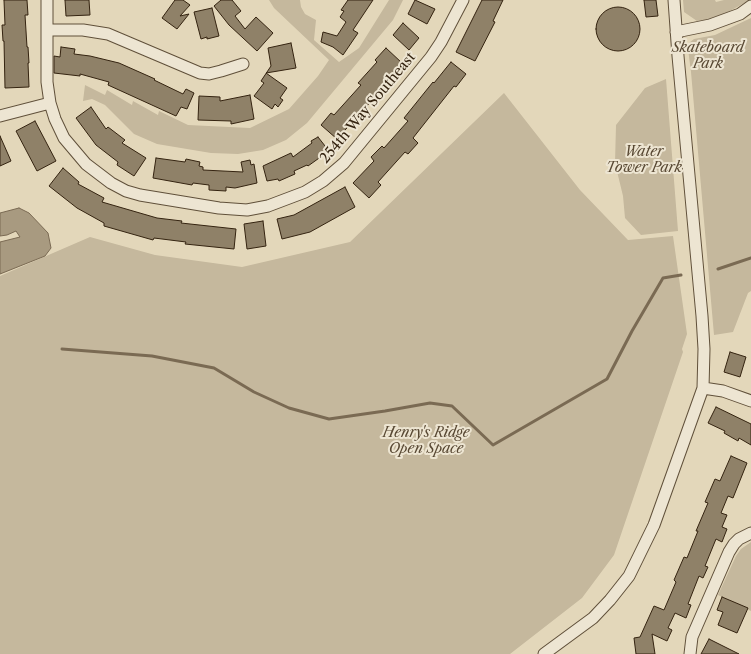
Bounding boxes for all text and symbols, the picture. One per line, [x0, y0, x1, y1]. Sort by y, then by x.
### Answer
park label: Skateboard Park [672, 40, 744, 72]
street label: 254th Way Southeast [317, 49, 419, 167]
park label: Water Tower Park [606, 144, 682, 176]
park label: Henry's Ridge Open Space [383, 425, 469, 458]

